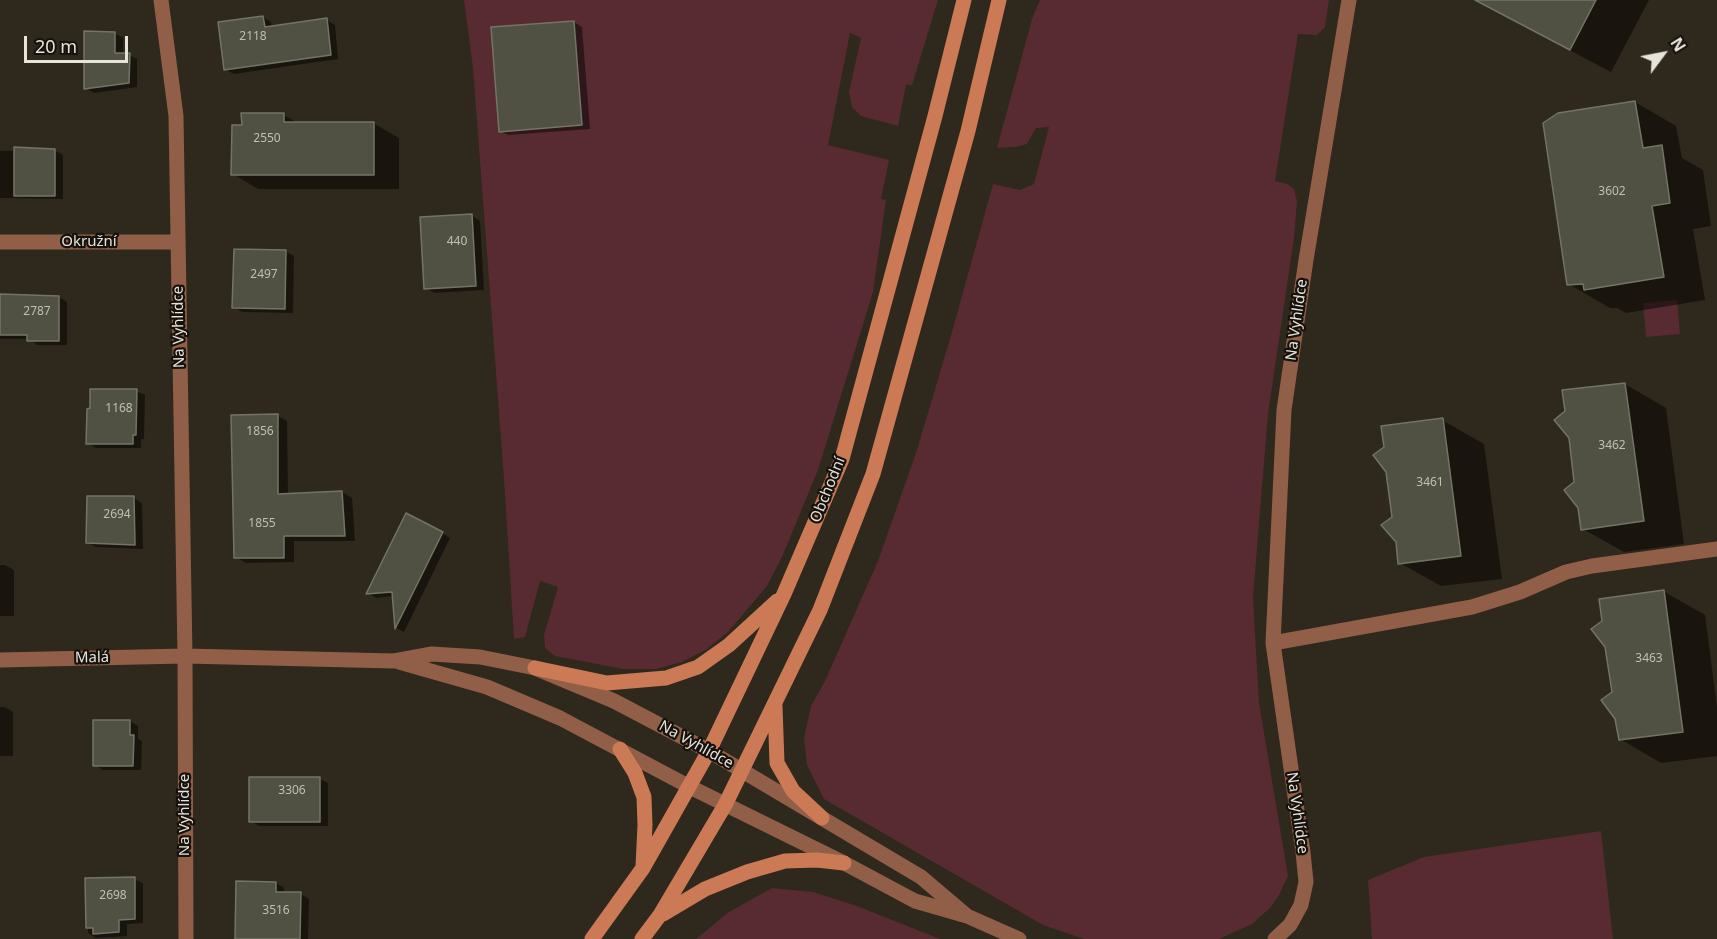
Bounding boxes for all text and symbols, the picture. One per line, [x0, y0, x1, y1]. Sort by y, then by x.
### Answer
scale bar [27, 24, 130, 62]
north arrow [1633, 24, 1693, 84]
house number: 2118 [239, 30, 267, 44]
text: N [1665, 33, 1691, 56]
text: 20 m [35, 34, 77, 58]
house number: 2550 [253, 132, 281, 146]
house number: 3602 [1598, 185, 1626, 199]
street label: Okružní [61, 233, 117, 251]
house number: 440 [447, 235, 467, 249]
house number: 2497 [250, 268, 278, 282]
street label: Na Vyhlídce [1282, 278, 1312, 362]
street label: Na Vyhlídce [169, 286, 189, 368]
house number: 2787 [23, 305, 51, 319]
house number: 1168 [105, 402, 133, 416]
house number: 1856 [246, 425, 274, 439]
house number: 3462 [1598, 439, 1626, 453]
street label: Obchodní [807, 455, 849, 525]
house number: 3461 [1416, 476, 1444, 490]
house number: 2694 [103, 508, 131, 522]
house number: 1855 [248, 517, 276, 531]
street label: Malá [75, 649, 109, 667]
house number: 3463 [1635, 652, 1663, 666]
street label: Na Vyhlídce [656, 717, 736, 773]
street label: Na Vyhlídce [1282, 771, 1312, 855]
street label: Na Vyhlídce [176, 774, 194, 856]
house number: 3306 [278, 784, 306, 798]
house number: 2698 [99, 889, 127, 903]
house number: 3516 [262, 904, 290, 918]

